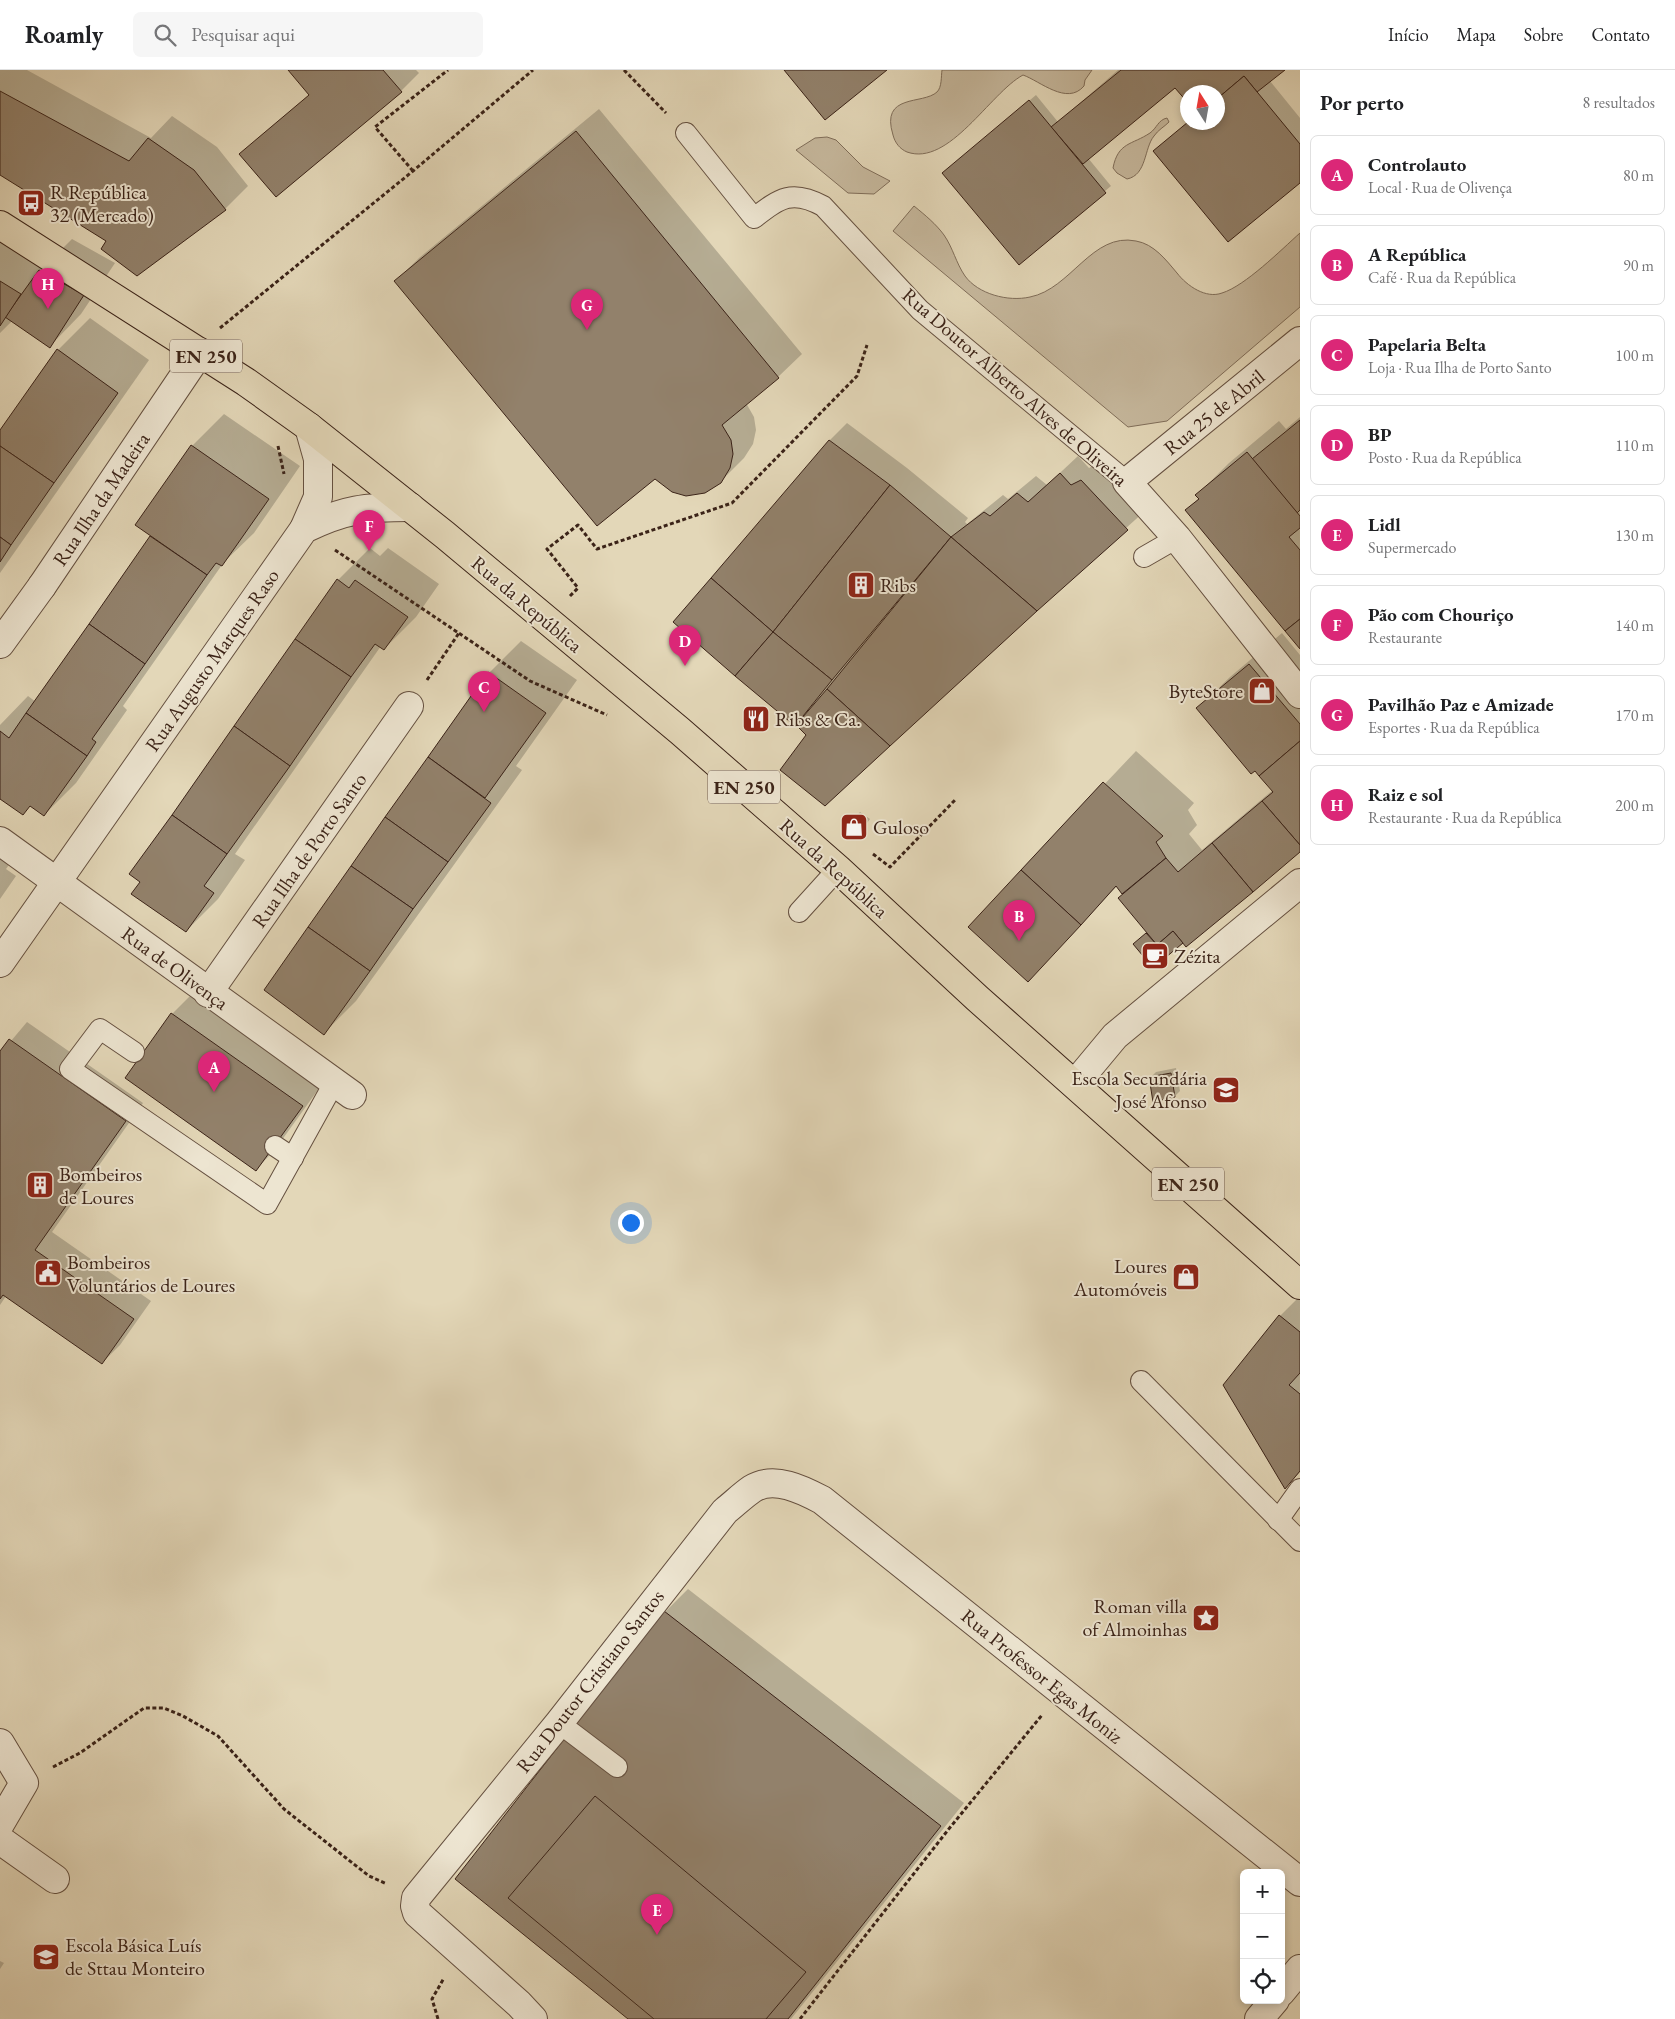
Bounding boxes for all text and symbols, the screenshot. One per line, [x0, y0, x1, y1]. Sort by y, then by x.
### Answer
search box [133, 12, 483, 57]
text: Roamly [25, 19, 103, 50]
icon: search [151, 21, 179, 49]
text: Pesquisar aqui [191, 22, 295, 47]
text: Início [1388, 23, 1429, 46]
text: Mapa [1457, 23, 1496, 46]
text: Sobre [1524, 23, 1563, 46]
text: Contato [1591, 23, 1650, 46]
north arrow [1180, 85, 1225, 130]
text: Por perto [1320, 89, 1404, 116]
text: 8 resultados [1583, 92, 1655, 113]
text: Controlauto [1368, 152, 1466, 177]
text: A [1331, 165, 1343, 186]
text: 80 m [1623, 165, 1654, 186]
text: Local · Rua de Olivença [1368, 177, 1512, 198]
place label: R República 32 (Mercado) [50, 179, 154, 228]
bus stop icon: R República 32 (Mercado) [16, 188, 46, 218]
text: A República [1368, 242, 1466, 267]
text: B [1332, 255, 1342, 276]
text: 90 m [1623, 255, 1654, 276]
text: Café · Rua da República [1368, 267, 1516, 288]
pin: H [32, 268, 64, 309]
street label: Rua Doutor Alberto Alves de Oliveira [897, 282, 1133, 492]
pin: G [571, 289, 603, 330]
text: Papelaria Belta [1368, 332, 1486, 357]
road number: EN 250 [170, 340, 242, 372]
text: C [1331, 345, 1343, 366]
text: 100 m [1615, 345, 1654, 366]
text: Loja · Rua Ilha de Porto Santo [1368, 357, 1552, 378]
street label: Rua 25 de Abril [1158, 363, 1270, 461]
text: BP [1368, 422, 1391, 447]
street label: Rua Ilha da Madeira [47, 427, 155, 571]
text: D [1331, 435, 1343, 456]
text: 110 m [1615, 435, 1654, 456]
text: Posto · Rua da República [1368, 447, 1522, 468]
pin: F [353, 510, 385, 551]
text: Lidl [1368, 512, 1401, 537]
text: E [1332, 525, 1342, 546]
text: 130 m [1615, 525, 1654, 546]
text: Supermercado [1368, 537, 1456, 558]
street label: Rua da República [466, 550, 588, 658]
street label: Rua Augusto Marques Raso [139, 564, 285, 756]
building icon: Ribs [846, 570, 876, 600]
place label: Ribs [880, 572, 916, 598]
text: Pão com Chouriço [1368, 602, 1513, 627]
text: F [1333, 615, 1341, 636]
text: 140 m [1615, 615, 1654, 636]
pin: D [669, 625, 701, 666]
text: Restaurante [1368, 627, 1442, 648]
pin: C [468, 671, 500, 712]
shop icon: ByteStore [1247, 676, 1277, 706]
place label: ByteStore [1168, 678, 1243, 704]
text: Pavilhão Paz e Amizade [1368, 692, 1554, 717]
restaurant icon: Ribs & Ca. [741, 704, 771, 734]
text: G [1331, 705, 1343, 726]
text: 170 m [1615, 705, 1654, 726]
place label: Ribs & Ca. [775, 706, 861, 732]
text: Esportes · Rua da República [1368, 717, 1540, 738]
street label: Rua Ilha de Porto Santo [246, 767, 372, 933]
road number: EN 250 [708, 770, 780, 804]
text: Raiz e sol [1368, 782, 1443, 807]
text: H [1331, 795, 1343, 816]
text: 200 m [1615, 795, 1654, 816]
text: Restaurante · Rua da República [1368, 807, 1562, 828]
street label: Rua da República [774, 812, 894, 924]
shop icon: Guloso [839, 812, 869, 842]
place label: Guloso [873, 814, 929, 840]
pin: B [1003, 900, 1035, 941]
street label: Rua de Olivença [116, 920, 234, 1016]
cafe icon: Zézita [1140, 941, 1170, 971]
place label: Zézita [1174, 943, 1221, 969]
pin: A [198, 1051, 230, 1092]
place label: Escola Secundária José Afonso [1071, 1065, 1207, 1114]
school or university icon: Escola Secundária José Afonso [1211, 1075, 1241, 1105]
place label: Bombeiros de Loures [59, 1161, 142, 1210]
road number: EN 250 [1152, 1168, 1224, 1200]
building icon: Bombeiros de Loures [25, 1170, 55, 1200]
your location [618, 1210, 644, 1236]
place label: Bombeiros Voluntários de Loures [67, 1249, 235, 1298]
place label: Loures Automóveis [1073, 1253, 1167, 1302]
public building icon: Bombeiros Voluntários de Loures [33, 1258, 63, 1288]
shop icon: Loures Automóveis [1171, 1262, 1201, 1292]
street label: Rua Doutor Cristiano Santos [510, 1584, 670, 1778]
place label: Roman villa of Almoinhas [1082, 1593, 1187, 1642]
street label: Rua Professor Egas Moniz [956, 1603, 1128, 1749]
place icon: Roman villa of Almoinhas [1191, 1603, 1221, 1633]
map controls [1240, 1869, 1285, 2004]
button: + [1240, 1869, 1285, 1914]
pin: E [641, 1894, 673, 1935]
button: − [1240, 1914, 1285, 1959]
place label: Escola Básica Luís de Sttau Monteiro [65, 1932, 205, 1981]
school or university icon: Escola Básica Luís de Sttau Monteiro [31, 1942, 61, 1972]
button: locate [1240, 1959, 1285, 2004]

